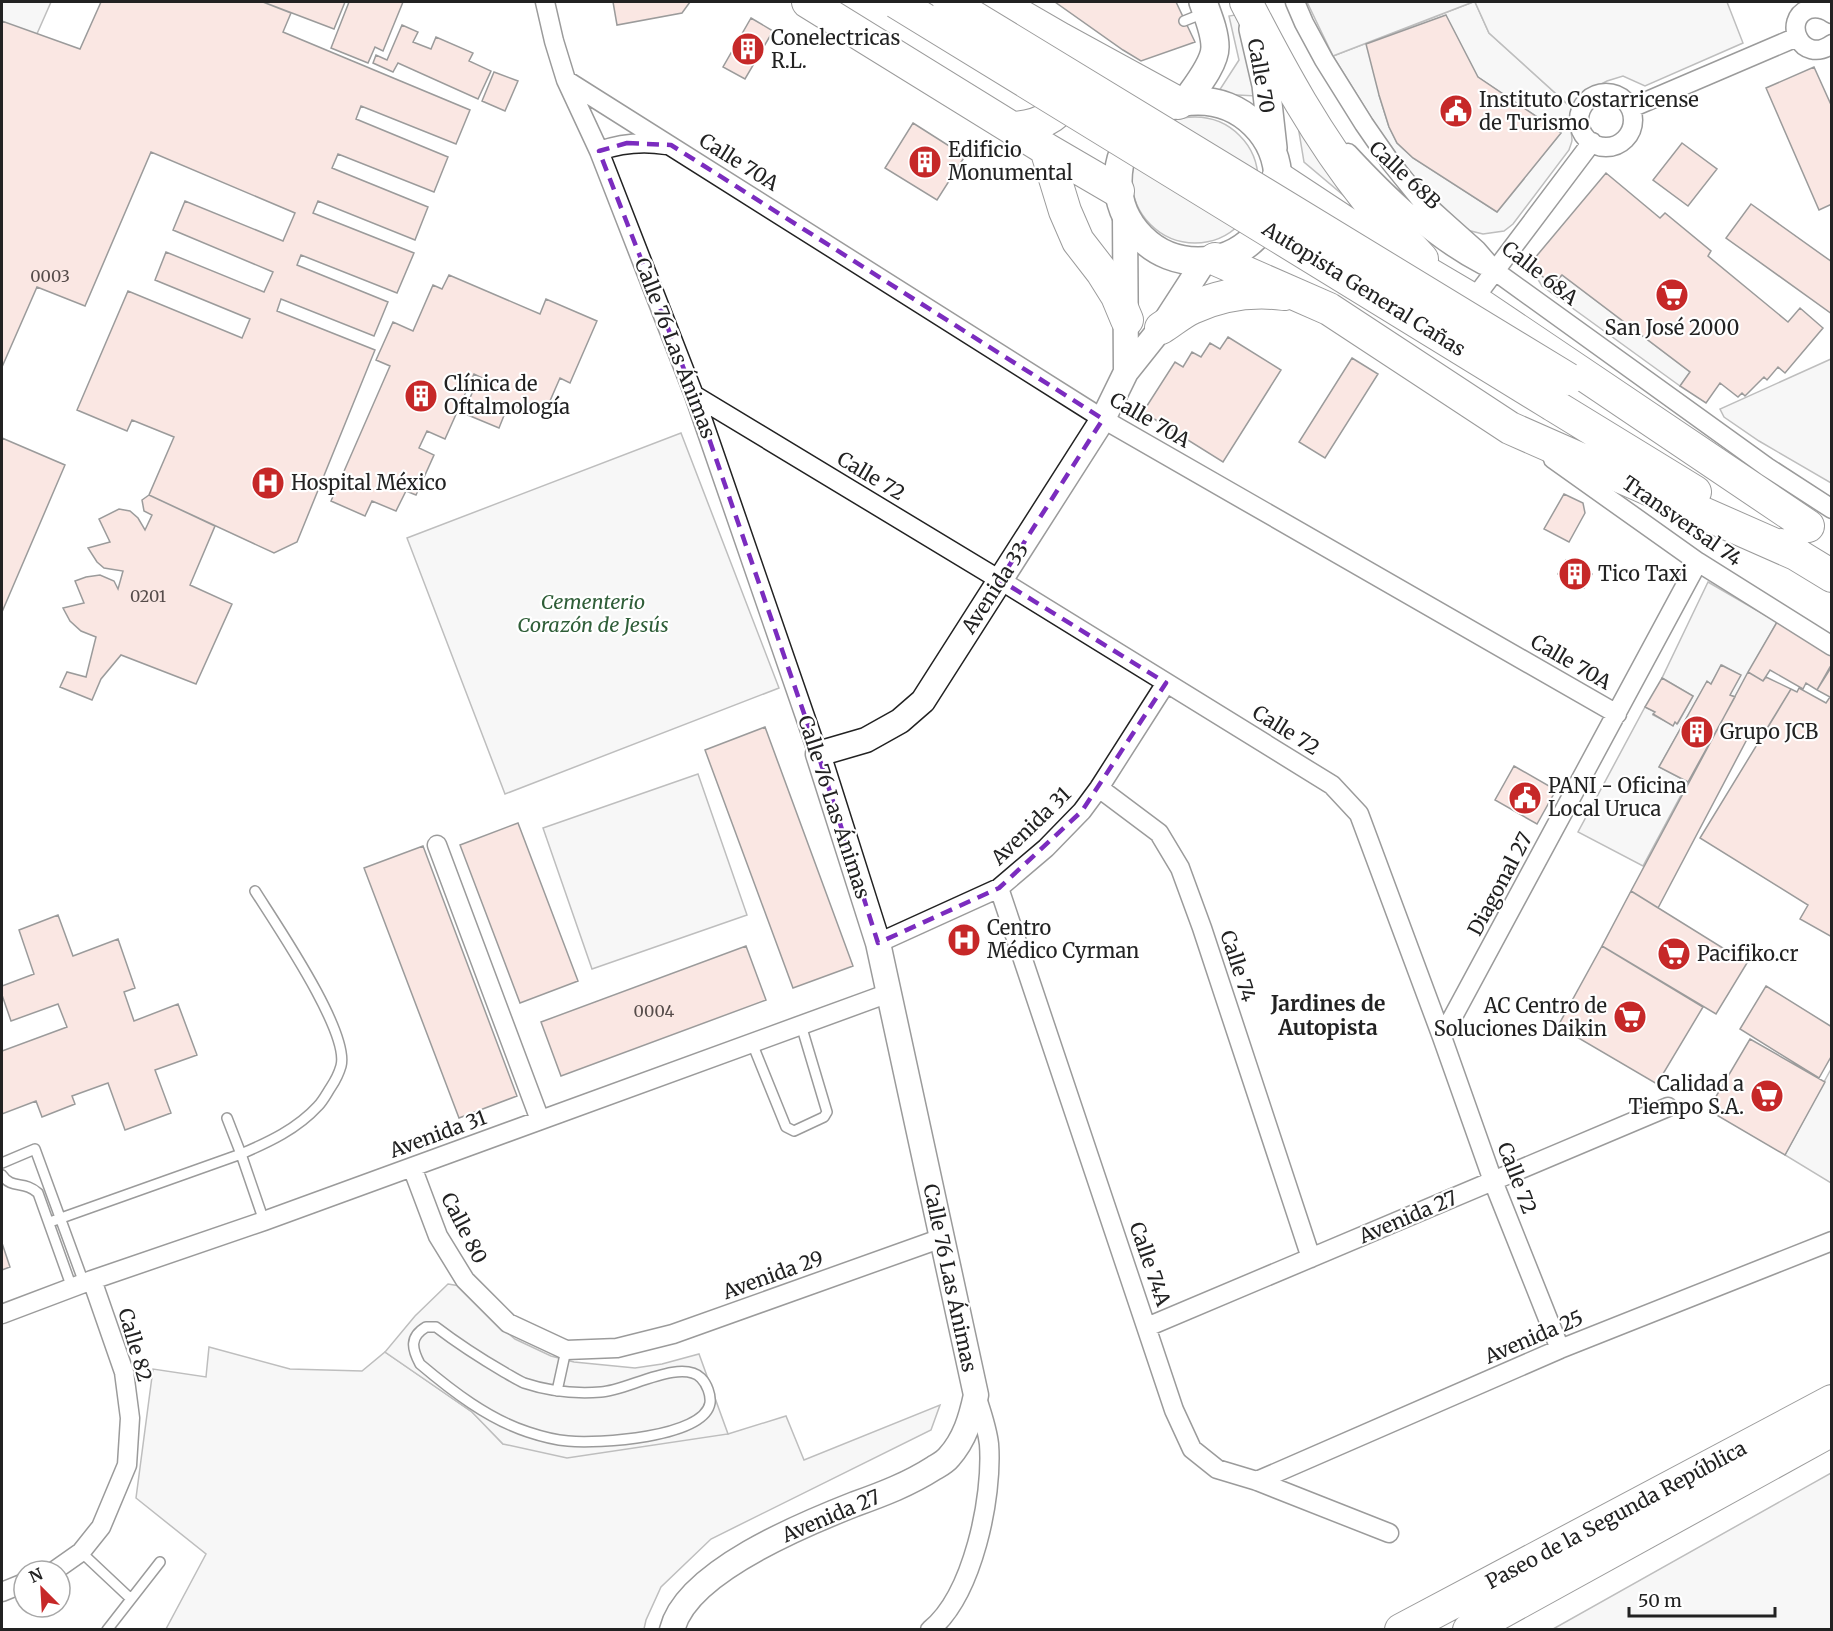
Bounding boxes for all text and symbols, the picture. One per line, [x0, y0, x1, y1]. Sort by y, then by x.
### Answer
place label: Conelectricas R.L. [771, 25, 900, 73]
building icon: Conelectricas R.L. [730, 31, 766, 67]
street label: Calle 70 [1243, 37, 1280, 115]
place label: Instituto Costarricense de Turismo [1479, 87, 1699, 135]
public building icon: Instituto Costarricense de Turismo [1438, 93, 1474, 129]
street label: Calle 70A [695, 127, 784, 196]
street label: Calle 68B [1364, 135, 1446, 214]
place label: Edificio Monumental [948, 137, 1073, 185]
building icon: Edificio Monumental [907, 144, 943, 180]
street label: Autopista General Cañas [1257, 215, 1470, 361]
street label: Calle 68A [1497, 235, 1584, 311]
street label: Calle 76 Las Ánimas [629, 253, 723, 442]
house number: 0003 [30, 266, 70, 286]
supermarket icon: San José 2000 [1654, 277, 1690, 313]
place label: San José 2000 [1604, 315, 1740, 340]
place label: Clínica de Oftalmología [444, 371, 570, 419]
building icon: Clínica de Oftalmología [403, 378, 439, 414]
street label: Calle 70A [1105, 387, 1196, 453]
street label: Calle 72 [833, 446, 910, 505]
hospital icon: Hospital México [250, 465, 286, 501]
place label: Hospital México [291, 470, 447, 495]
street label: Transversal 74 [1618, 470, 1747, 571]
street label: Avenida 33 [955, 537, 1033, 639]
building icon: Tico Taxi [1557, 556, 1593, 592]
place label: Tico Taxi [1598, 561, 1688, 586]
house number: 0201 [130, 586, 166, 606]
park label: Cementerio Corazón de Jesús [517, 589, 669, 637]
street label: Calle 70A [1526, 629, 1617, 695]
street label: Calle 72 [1248, 699, 1325, 760]
street label: Calle 76 Las Ánimas [793, 711, 878, 902]
building icon: Grupo JCB [1679, 714, 1715, 750]
place label: Grupo JCB [1720, 719, 1818, 744]
place label: PANI - Oficina Local Uruca [1548, 773, 1687, 821]
public building icon: PANI - Oficina Local Uruca [1507, 780, 1543, 816]
street label: Avenida 31 [985, 781, 1076, 871]
street label: Diagonal 27 [1462, 828, 1537, 940]
place label: Centro Médico Cyrman [987, 915, 1139, 963]
hospital icon: Centro Médico Cyrman [946, 922, 982, 958]
street label: Calle 74 [1215, 927, 1262, 1005]
supermarket icon: Pacifiko.cr [1656, 936, 1692, 972]
place label: Pacifiko.cr [1697, 941, 1798, 966]
district label: Jardines de Autopista [1270, 990, 1385, 1041]
place label: AC Centro de Soluciones Daikin [1434, 993, 1607, 1041]
supermarket icon: AC Centro de Soluciones Daikin [1612, 999, 1648, 1035]
house number: 0004 [634, 1001, 675, 1021]
place label: Calidad a Tiempo S.A. [1628, 1071, 1744, 1119]
supermarket icon: Calidad a Tiempo S.A. [1749, 1078, 1785, 1114]
street label: Avenida 31 [385, 1104, 490, 1163]
street label: Calle 72 [1492, 1139, 1543, 1217]
street label: Calle 76 Las Ánimas [918, 1181, 985, 1374]
street label: Avenida 27 [1354, 1185, 1461, 1249]
street label: Calle 80 [436, 1188, 493, 1267]
street label: Calle 74A [1124, 1218, 1177, 1310]
street label: Avenida 29 [718, 1245, 827, 1305]
street label: Calle 82 [113, 1305, 158, 1384]
street label: Avenida 25 [1480, 1305, 1587, 1369]
street label: Paseo de la Segunda República [1481, 1435, 1751, 1594]
street label: Avenida 27 [777, 1484, 884, 1548]
north arrow [12, 1559, 72, 1619]
text: N [26, 1563, 46, 1587]
scale bar [1629, 1580, 1774, 1618]
text: 50 m [1638, 1589, 1682, 1612]

